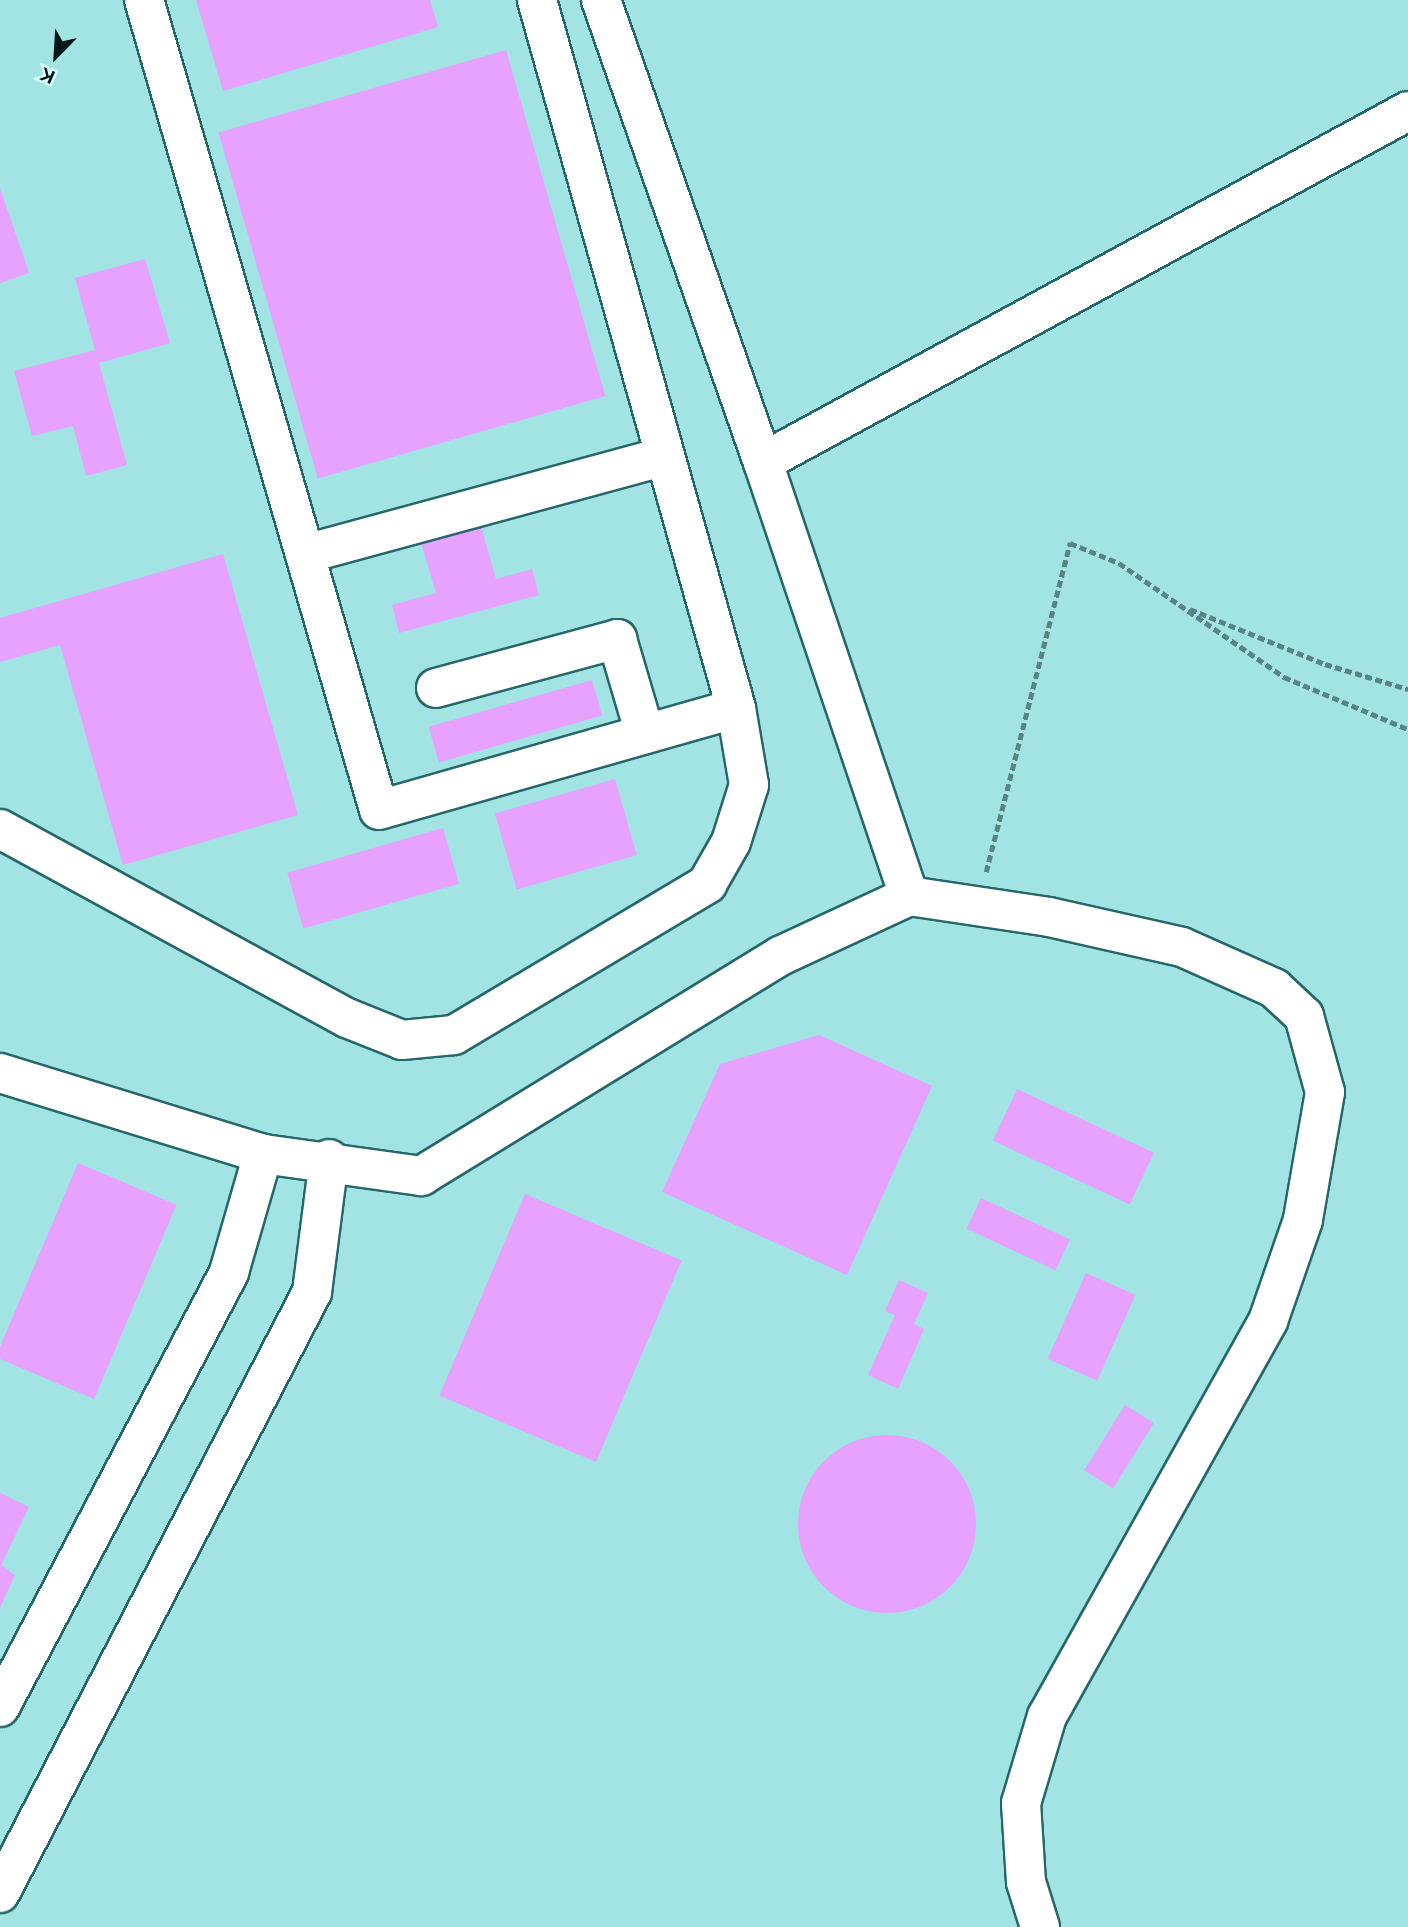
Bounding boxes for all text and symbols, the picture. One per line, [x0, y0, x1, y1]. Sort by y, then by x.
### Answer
north arrow [21, 21, 91, 91]
text: K [37, 63, 58, 88]

